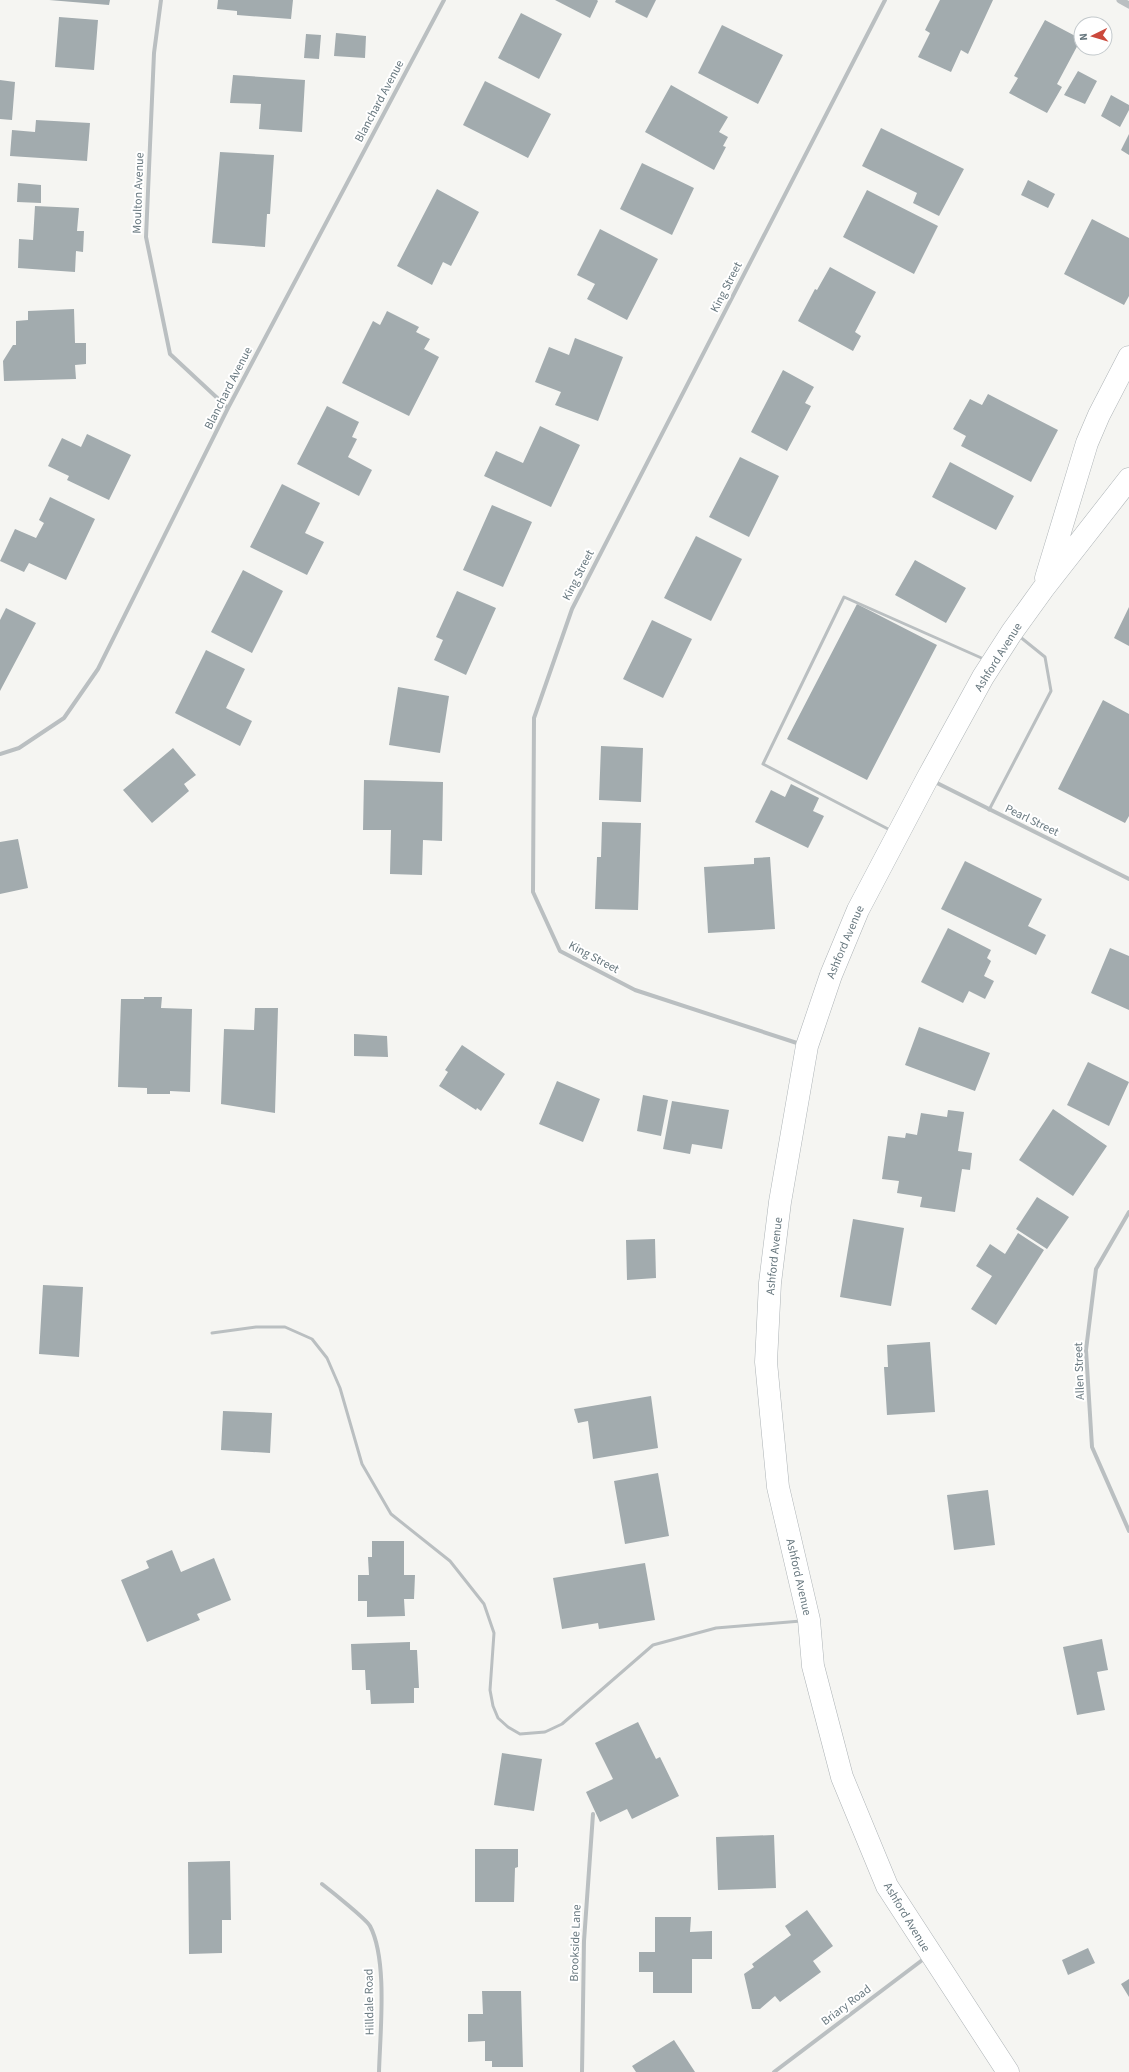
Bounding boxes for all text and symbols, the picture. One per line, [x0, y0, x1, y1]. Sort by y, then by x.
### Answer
north arrow [1073, 16, 1113, 56]
text: N [1076, 33, 1091, 41]
street label: Blanchard Avenue [351, 57, 408, 145]
street label: Moulton Avenue [129, 152, 148, 234]
street label: King Street [706, 259, 747, 316]
street label: Blanchard Avenue [200, 344, 257, 433]
street label: King Street [558, 547, 599, 604]
street label: Ashford Avenue [970, 620, 1026, 695]
street label: Pearl Street [1002, 800, 1062, 841]
street label: Ashford Avenue [822, 903, 869, 982]
street label: King Street [566, 937, 622, 978]
street label: Ashford Avenue [762, 1216, 787, 1296]
street label: Allen Street [1070, 1342, 1089, 1400]
street label: Ashford Avenue [781, 1537, 816, 1617]
street label: Ashford Avenue [879, 1879, 934, 1955]
street label: Brookside Lane [566, 1904, 585, 1982]
street label: Hilldale Road [360, 1968, 379, 2036]
street label: Briary Road [818, 1981, 875, 2030]

